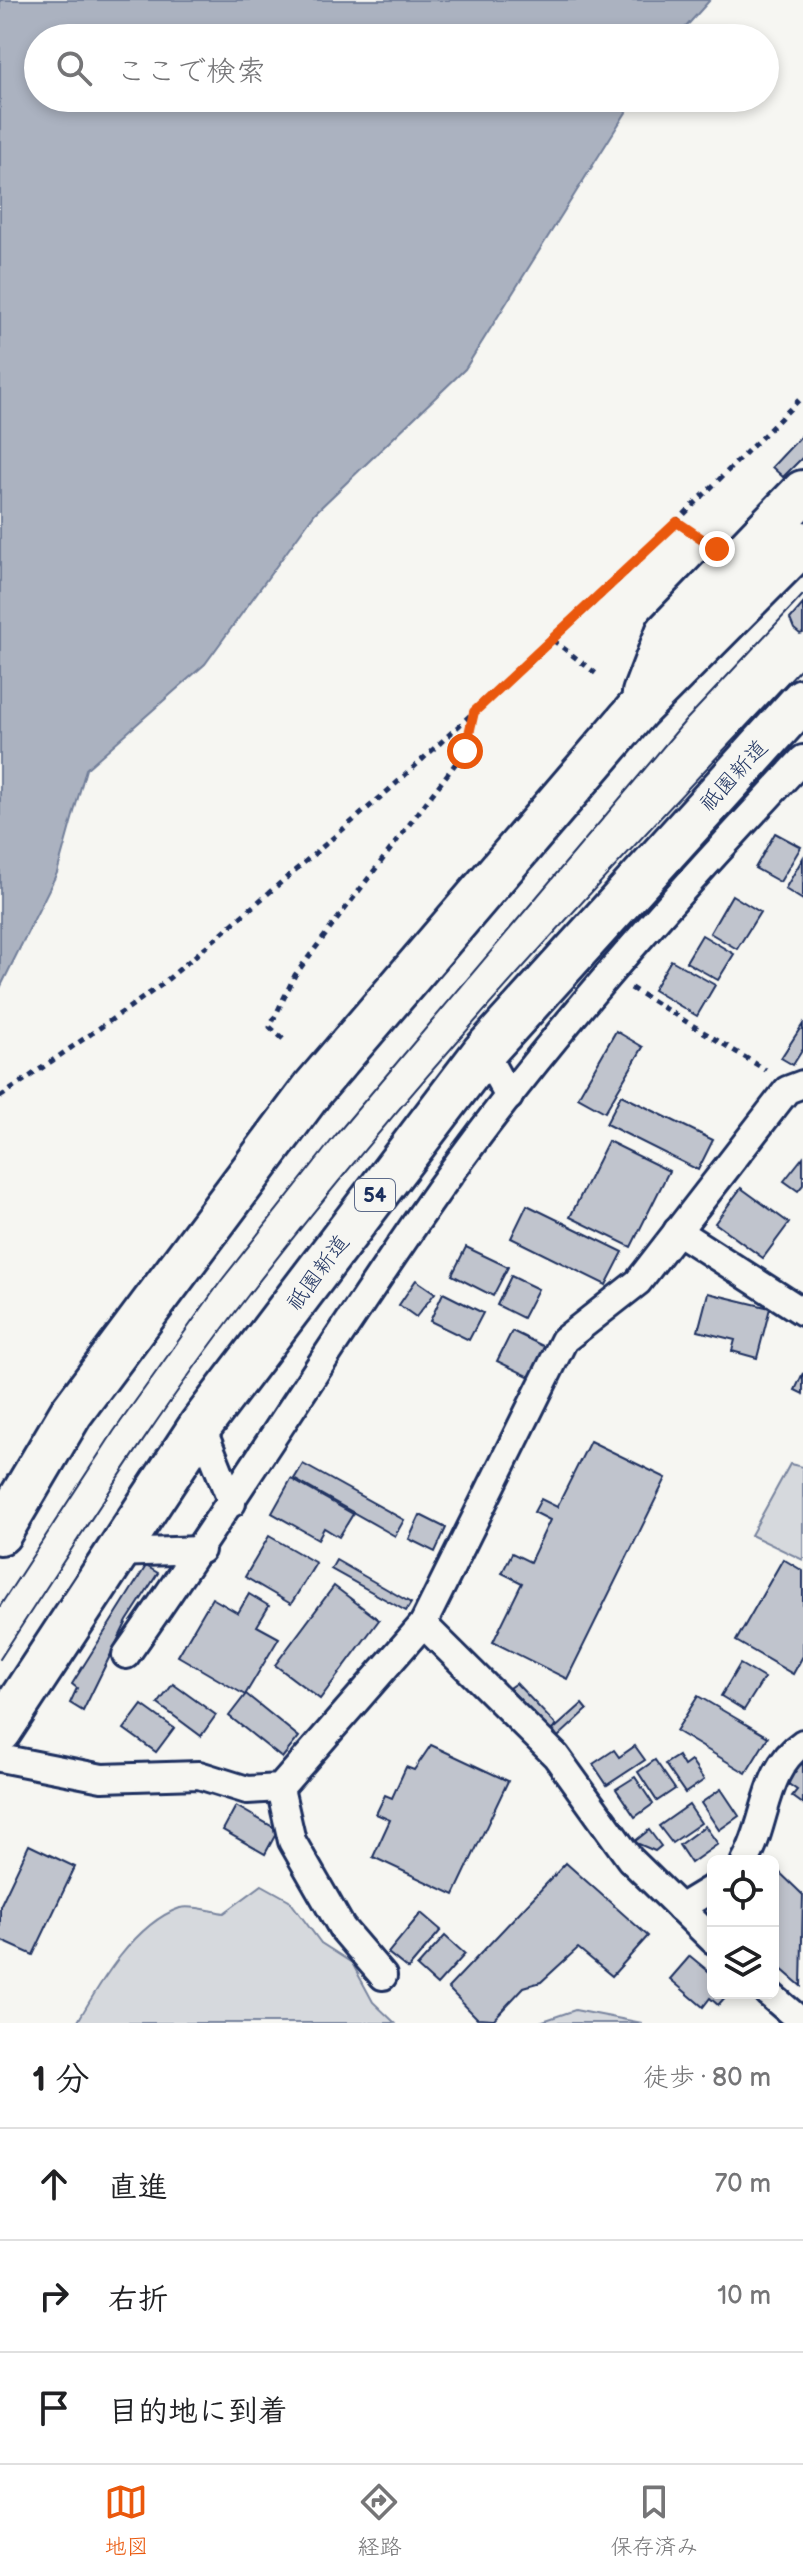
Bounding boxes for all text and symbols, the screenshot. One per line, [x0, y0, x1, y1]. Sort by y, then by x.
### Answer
search box [24, 24, 779, 112]
icon: search [52, 46, 96, 90]
text: ここで検索 [116, 54, 266, 90]
route end [699, 531, 735, 567]
route start [447, 733, 483, 769]
street label: 祇園新道 [694, 735, 774, 817]
road number: 54 [355, 1179, 395, 1211]
street label: 祇園新道 [281, 1230, 355, 1316]
map controls [707, 1855, 779, 1999]
button: locate [707, 1855, 779, 1927]
button: layers [707, 1927, 779, 1999]
text: 1 分 [32, 2059, 90, 2100]
text: 徒歩 · 80 m [643, 2063, 771, 2094]
icon: ahead [32, 2162, 76, 2206]
text: 70 m [714, 2169, 771, 2200]
text: 直進 [108, 2170, 168, 2206]
icon: right [32, 2274, 76, 2318]
text: 10 m [717, 2281, 771, 2312]
text: 右折 [108, 2282, 168, 2318]
icon: arrive [32, 2386, 76, 2430]
text: 目的地に到着 [108, 2394, 288, 2430]
tab: 地図 [104, 2480, 149, 2561]
tab: 経路 [357, 2480, 402, 2561]
tab: 保存済み [610, 2480, 699, 2561]

